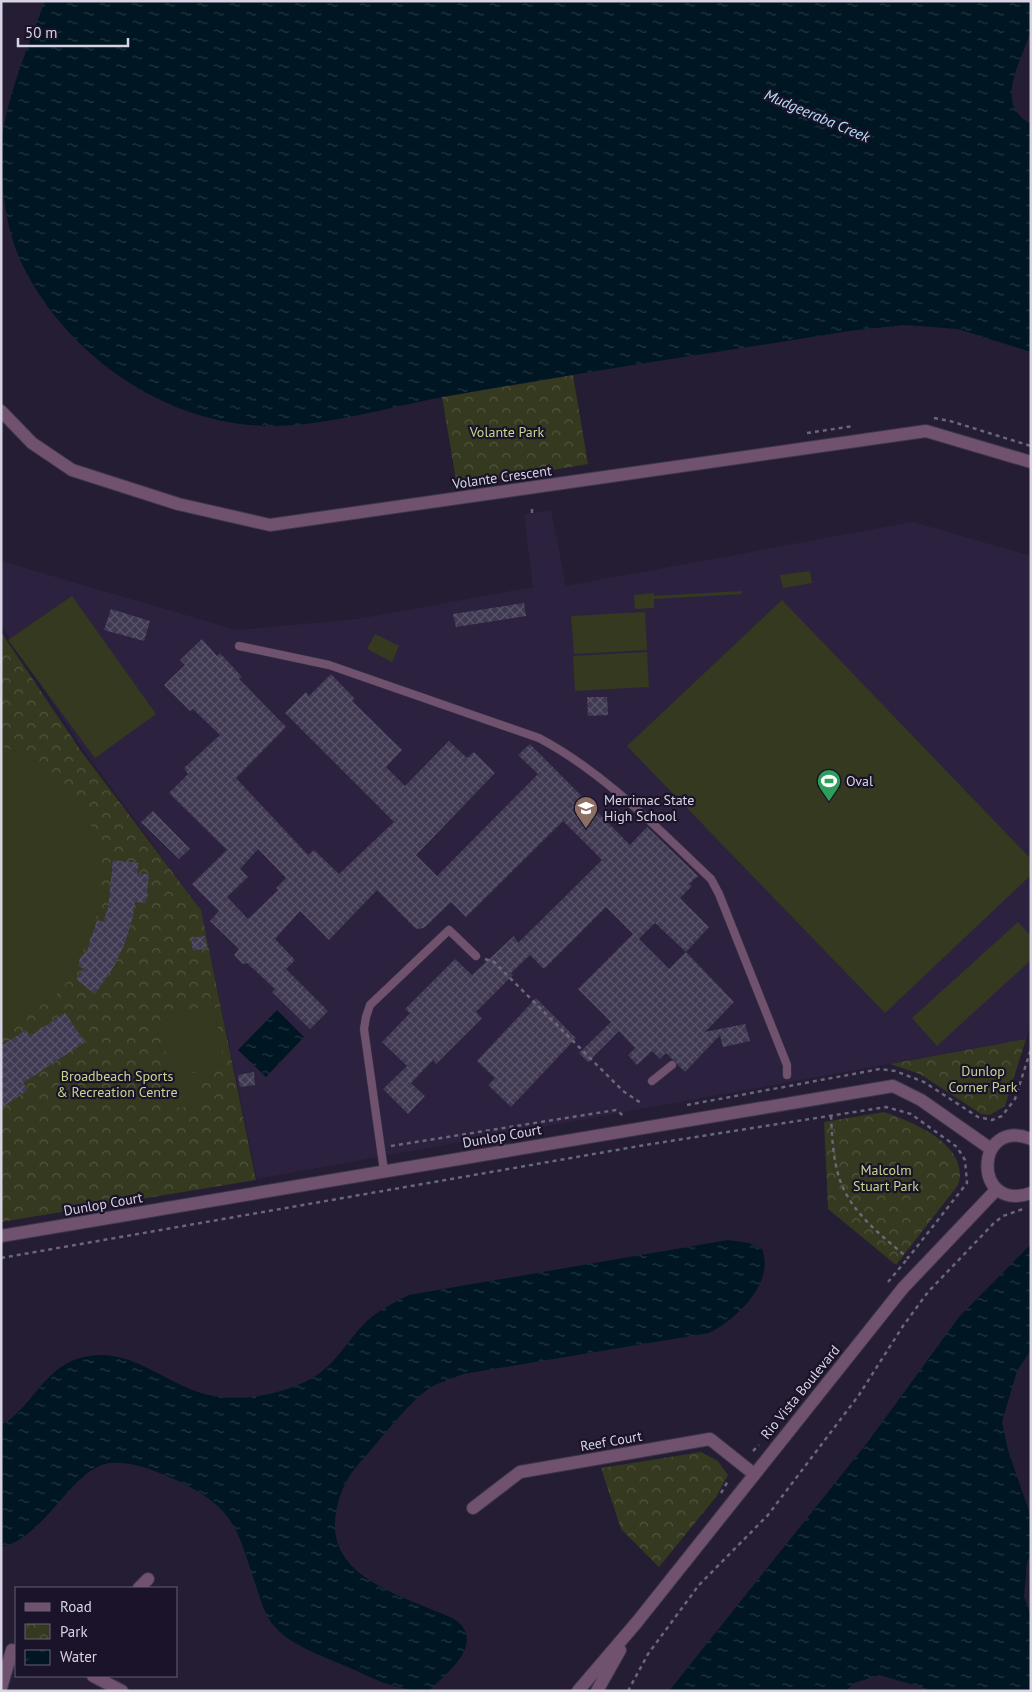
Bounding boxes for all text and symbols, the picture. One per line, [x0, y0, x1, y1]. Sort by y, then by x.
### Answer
scale bar [18, 15, 128, 47]
text: 50 m [25, 23, 58, 42]
water label: Mudgeeraba Creek [762, 85, 874, 147]
park label: Volante Park [469, 423, 545, 441]
street label: Volante Crescent [450, 461, 553, 493]
sports icon: Oval [816, 768, 842, 802]
place label: Oval [846, 772, 873, 790]
place label: Merrimac State High School [604, 791, 694, 825]
school or university icon: Merrimac State High School [573, 795, 599, 829]
park label: Dunlop Corner Park [949, 1062, 1018, 1096]
park label: Broadbeach Sports & Recreation Centre [56, 1067, 178, 1101]
street label: Dunlop Court [461, 1120, 543, 1152]
park label: Malcolm Stuart Park [853, 1161, 919, 1195]
street label: Dunlop Court [62, 1188, 144, 1220]
street label: Rio Vista Boulevard [756, 1341, 844, 1443]
street label: Reef Court [579, 1427, 644, 1455]
legend [15, 1587, 178, 1677]
text: Road [60, 1597, 92, 1616]
text: Park [60, 1622, 88, 1641]
text: Water [60, 1647, 97, 1666]

